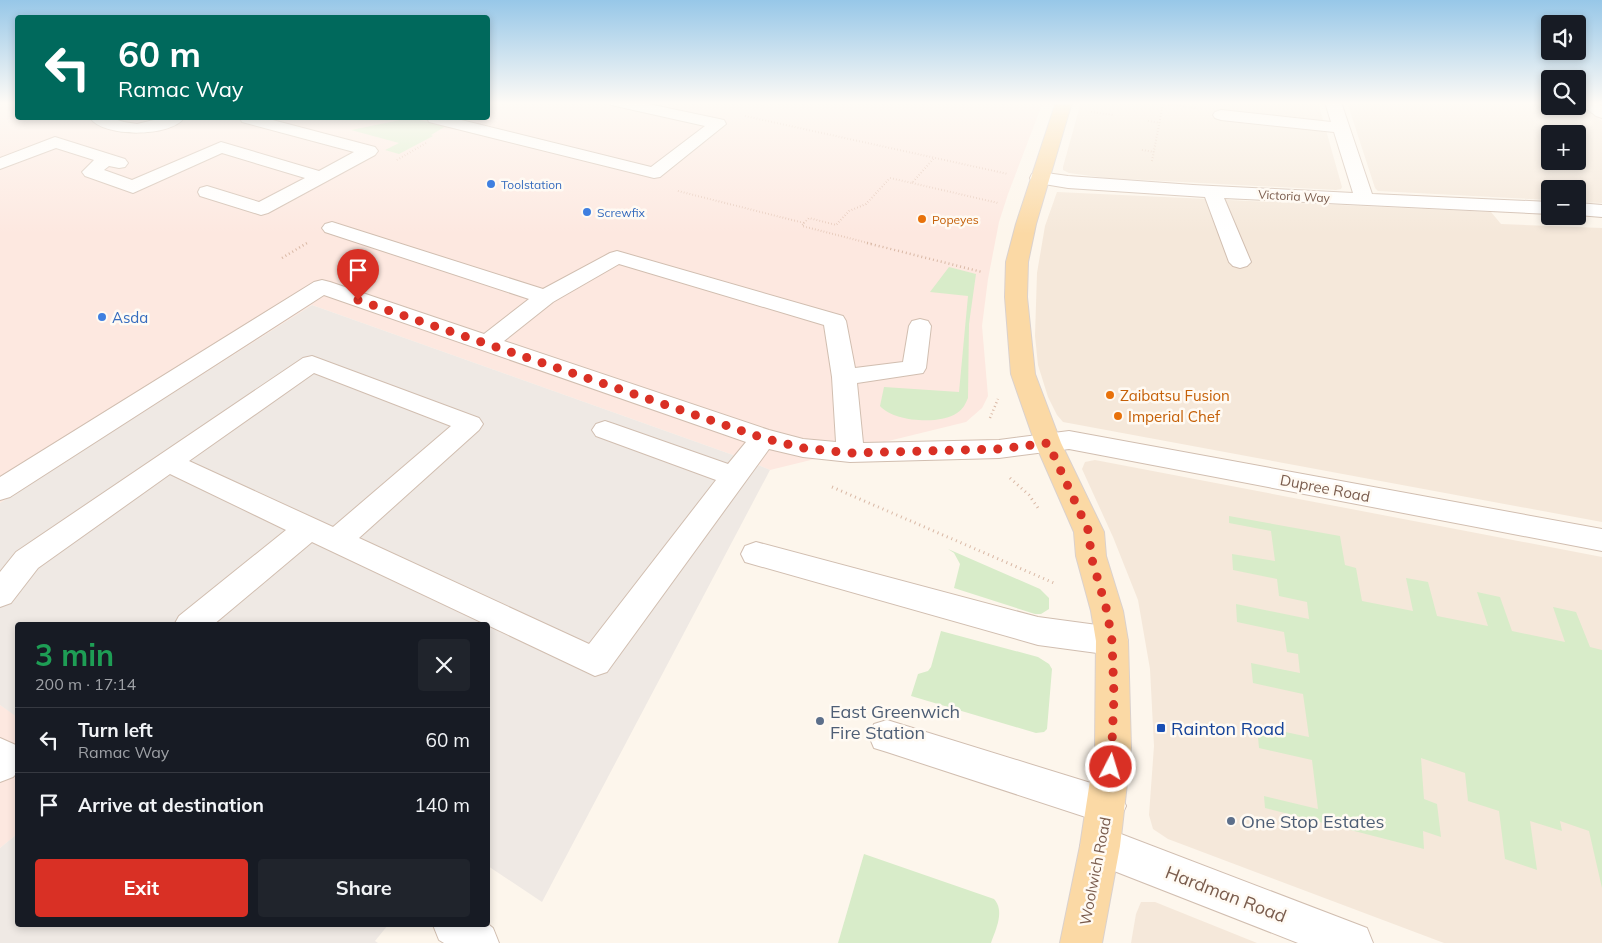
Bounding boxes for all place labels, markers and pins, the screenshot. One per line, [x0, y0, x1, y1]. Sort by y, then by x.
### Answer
place label: Toolstation [501, 177, 562, 192]
marker: Toolstation [485, 178, 497, 190]
place label: Screwfix [597, 205, 646, 220]
marker: Screwfix [581, 206, 593, 218]
place label: Popeyes [932, 212, 979, 227]
marker: Popeyes [916, 213, 928, 225]
pin [337, 249, 379, 300]
place label: Asda [112, 308, 148, 327]
marker: Asda [96, 311, 108, 323]
place label: Zaibatsu Fusion [1120, 386, 1230, 405]
marker: Zaibatsu Fusion [1104, 389, 1116, 401]
place label: Imperial Chef [1128, 407, 1221, 426]
marker: Imperial Chef [1112, 410, 1124, 422]
place label: East Greenwich Fire Station [830, 700, 960, 744]
marker: East Greenwich Fire Station [814, 715, 826, 727]
place label: Rainton Road [1171, 717, 1285, 740]
marker: Rainton Road [1155, 722, 1167, 734]
place label: One Stop Estates [1241, 810, 1384, 833]
marker: One Stop Estates [1225, 815, 1237, 827]

